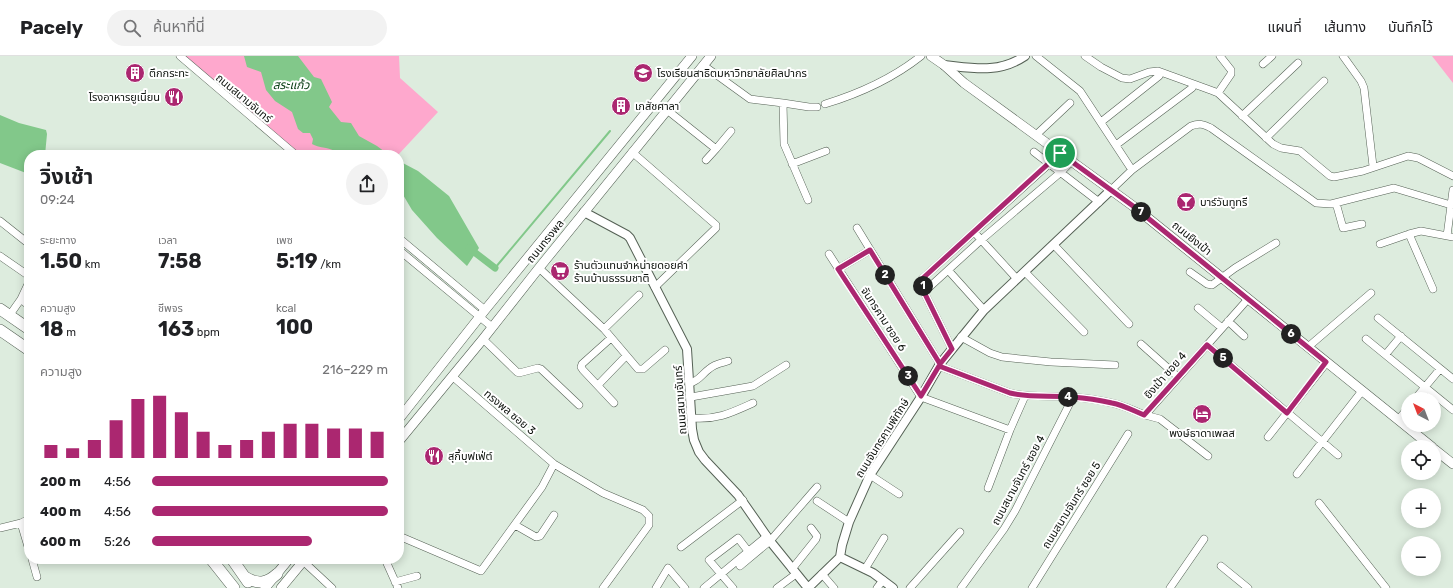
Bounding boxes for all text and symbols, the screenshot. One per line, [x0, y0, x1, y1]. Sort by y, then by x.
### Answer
search box [107, 10, 387, 46]
text: Pacely [20, 16, 83, 39]
icon: search [121, 17, 143, 39]
text: ค้นหาที่นี่ [153, 18, 205, 36]
text: แผนที่ [1268, 19, 1302, 36]
text: เส้นทาง [1324, 19, 1366, 36]
text: บันทึกไว้ [1388, 19, 1433, 36]
building icon: ตึกกระทะ [124, 62, 146, 84]
school or university icon: โรงเรียนสาธิตมหาวิทยาลัยศิลปากร [632, 62, 654, 84]
place label: ตึกกระทะ [149, 67, 189, 80]
place label: โรงเรียนสาธิตมหาวิทยาลัยศิลปากร [657, 67, 807, 80]
street label: ถนนสนามจันทร์ [213, 71, 275, 126]
water label: สระแก้ว [273, 78, 310, 92]
restaurant icon: โรงอาหารยูเนี่ยน [163, 86, 185, 108]
place label: โรงอาหารยูเนี่ยน [89, 89, 160, 104]
building icon: เภสัชศาลา [610, 95, 632, 117]
place label: เภสัชศาลา [635, 100, 679, 113]
pin [1043, 136, 1077, 170]
icon: arrive [1049, 142, 1071, 164]
text: วิ่งเช้า [40, 163, 93, 190]
button: share [346, 163, 388, 205]
bar icon: บาร์วันทูทรี [1175, 191, 1197, 213]
text: 09:24 [40, 192, 75, 207]
place label: บาร์วันทูทรี [1200, 196, 1248, 209]
pin: 7 [1131, 202, 1151, 222]
text: 7 [1138, 205, 1144, 218]
street label: ถนนทรงพล [524, 217, 567, 266]
street label: ถนนยิงเป้า [1169, 219, 1214, 258]
text: ระยะทาง [40, 234, 76, 247]
text: เวลา [158, 234, 177, 247]
text: เพซ [276, 234, 293, 247]
text: 1.50 [40, 249, 82, 273]
text: 7:58 [158, 249, 202, 273]
text: 5:19 [276, 249, 318, 273]
text: km [82, 258, 100, 271]
text: /km [318, 258, 341, 271]
place label: ร้านตัวแทนจำหน่ายดอยคำ ร้านบ้านธรรมชาติ [574, 259, 688, 285]
supermarket icon: ร้านตัวแทนจำหน่ายดอยคำ ร้านบ้านธรรมชาติ [549, 260, 571, 282]
pin: 2 [875, 265, 895, 285]
text: 2 [881, 268, 889, 281]
pin: 1 [913, 276, 933, 296]
text: 1 [920, 279, 926, 292]
street label: จันทรคาม ซอย 6 [858, 285, 909, 354]
text: ความสูง [40, 302, 76, 315]
text: ชีพจร [158, 302, 183, 315]
text: kcal [276, 302, 296, 315]
text: 100 [276, 315, 313, 339]
text: 18 [40, 317, 63, 341]
text: 163 [158, 317, 194, 341]
pin: 6 [1281, 324, 1301, 344]
text: m [63, 326, 76, 339]
text: bpm [194, 326, 220, 339]
text: 6 [1287, 327, 1295, 340]
pin: 5 [1213, 348, 1233, 368]
street label: ยิงเป้า ซอย 4 [1141, 349, 1189, 401]
text: 5 [1219, 351, 1227, 364]
text: 216–229 m [322, 362, 388, 377]
text: ความสูง [40, 364, 82, 379]
street label: ถนนสนามจันทร์ [672, 365, 689, 435]
pin: 3 [898, 366, 918, 386]
text: 3 [904, 369, 912, 382]
street label: ทรงพล ซอย 3 [481, 387, 538, 438]
pin: 4 [1058, 387, 1078, 407]
text: 4 [1064, 390, 1072, 403]
north arrow [1401, 392, 1441, 432]
map controls [1401, 392, 1441, 576]
street label: ถนนจันทรคามพิทักษ์ [853, 396, 912, 480]
hotel icon: พงษ์ธาดาเพลส [1191, 403, 1213, 425]
place label: พงษ์ธาดาเพลส [1169, 427, 1235, 440]
street label: ถนนสนามจันทร์ ซอย 4 [989, 433, 1048, 528]
button: locate [1401, 440, 1441, 480]
restaurant icon: สุกี้บุฟเฟ่ต์ [423, 445, 445, 467]
place label: สุกี้บุฟเฟ่ต์ [448, 448, 493, 463]
street label: ถนนสนามจันทร์ ซอย 5 [1039, 459, 1104, 551]
text: 200 m [40, 474, 81, 489]
text: 4:56 [104, 474, 131, 489]
button: + [1401, 488, 1441, 528]
text: 400 m [40, 504, 81, 519]
text: 4:56 [104, 504, 131, 519]
text: 600 m [40, 534, 81, 549]
text: 5:26 [104, 534, 131, 549]
button: − [1401, 536, 1441, 576]

